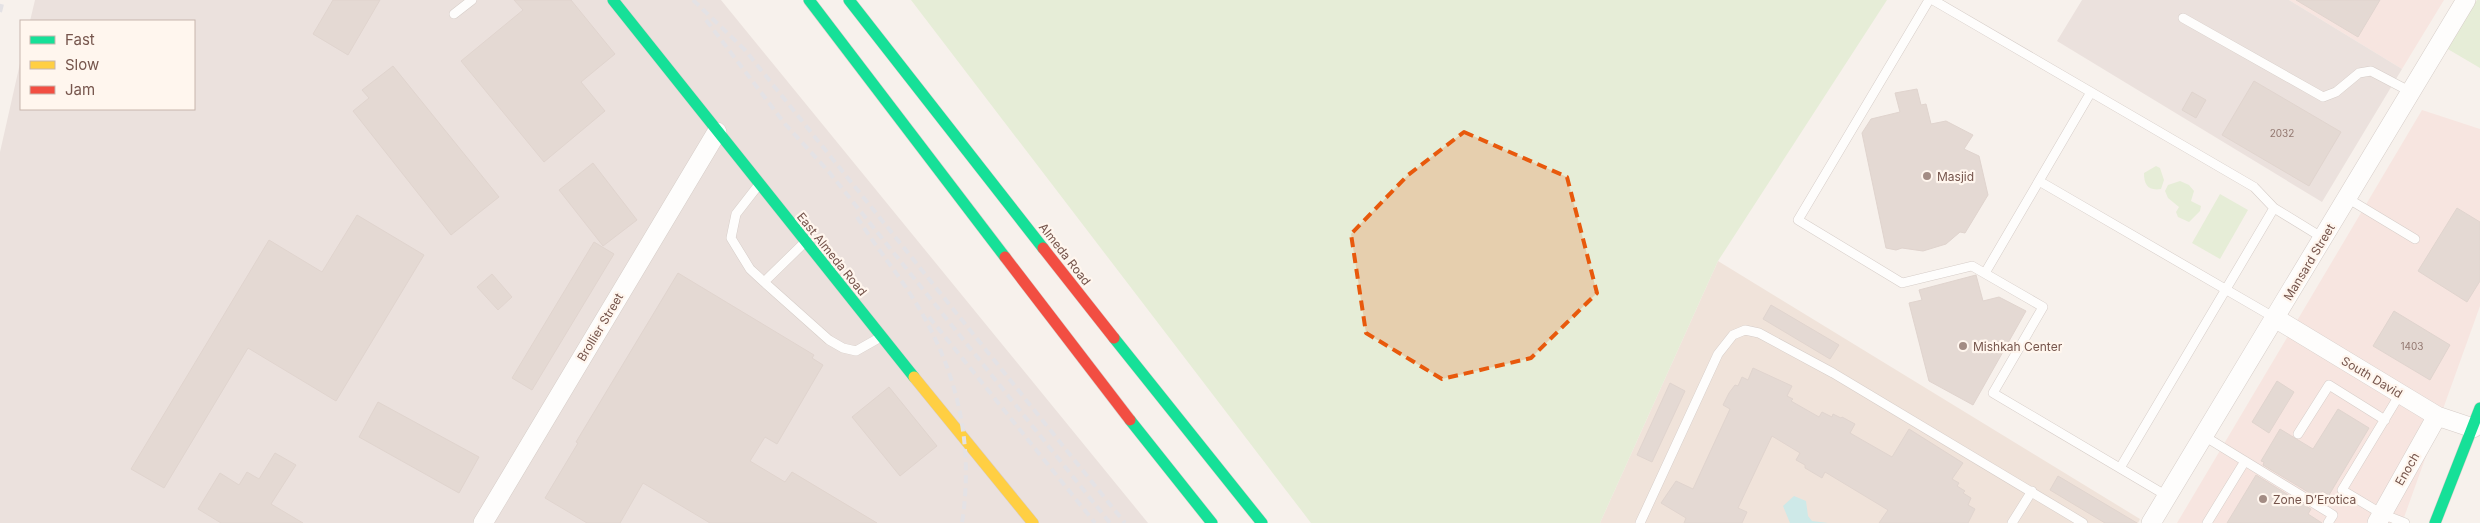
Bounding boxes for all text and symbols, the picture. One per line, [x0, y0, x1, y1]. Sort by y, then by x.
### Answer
legend [20, 20, 195, 110]
text: Fast [65, 30, 95, 49]
text: Slow [65, 55, 99, 74]
text: Jam [65, 80, 95, 99]
house number: 2032 [2270, 127, 2294, 139]
place label: Masjid [1937, 169, 1974, 184]
marker: Masjid [1921, 170, 1933, 182]
street label: East Almeda Road [794, 209, 870, 299]
street label: Almeda Road [1036, 220, 1094, 288]
street label: Mansard Street [2280, 221, 2338, 303]
street label: Brollier Street [574, 290, 626, 364]
place label: Mishkah Center [1973, 339, 2063, 354]
marker: Mishkah Center [1957, 340, 1969, 352]
house number: 1403 [2400, 340, 2424, 352]
street label: South David [2339, 353, 2405, 401]
street label: Enoch [2392, 450, 2422, 488]
place label: Zone D’Erotica [2273, 492, 2356, 507]
marker: Zone D’Erotica [2257, 493, 2269, 505]

